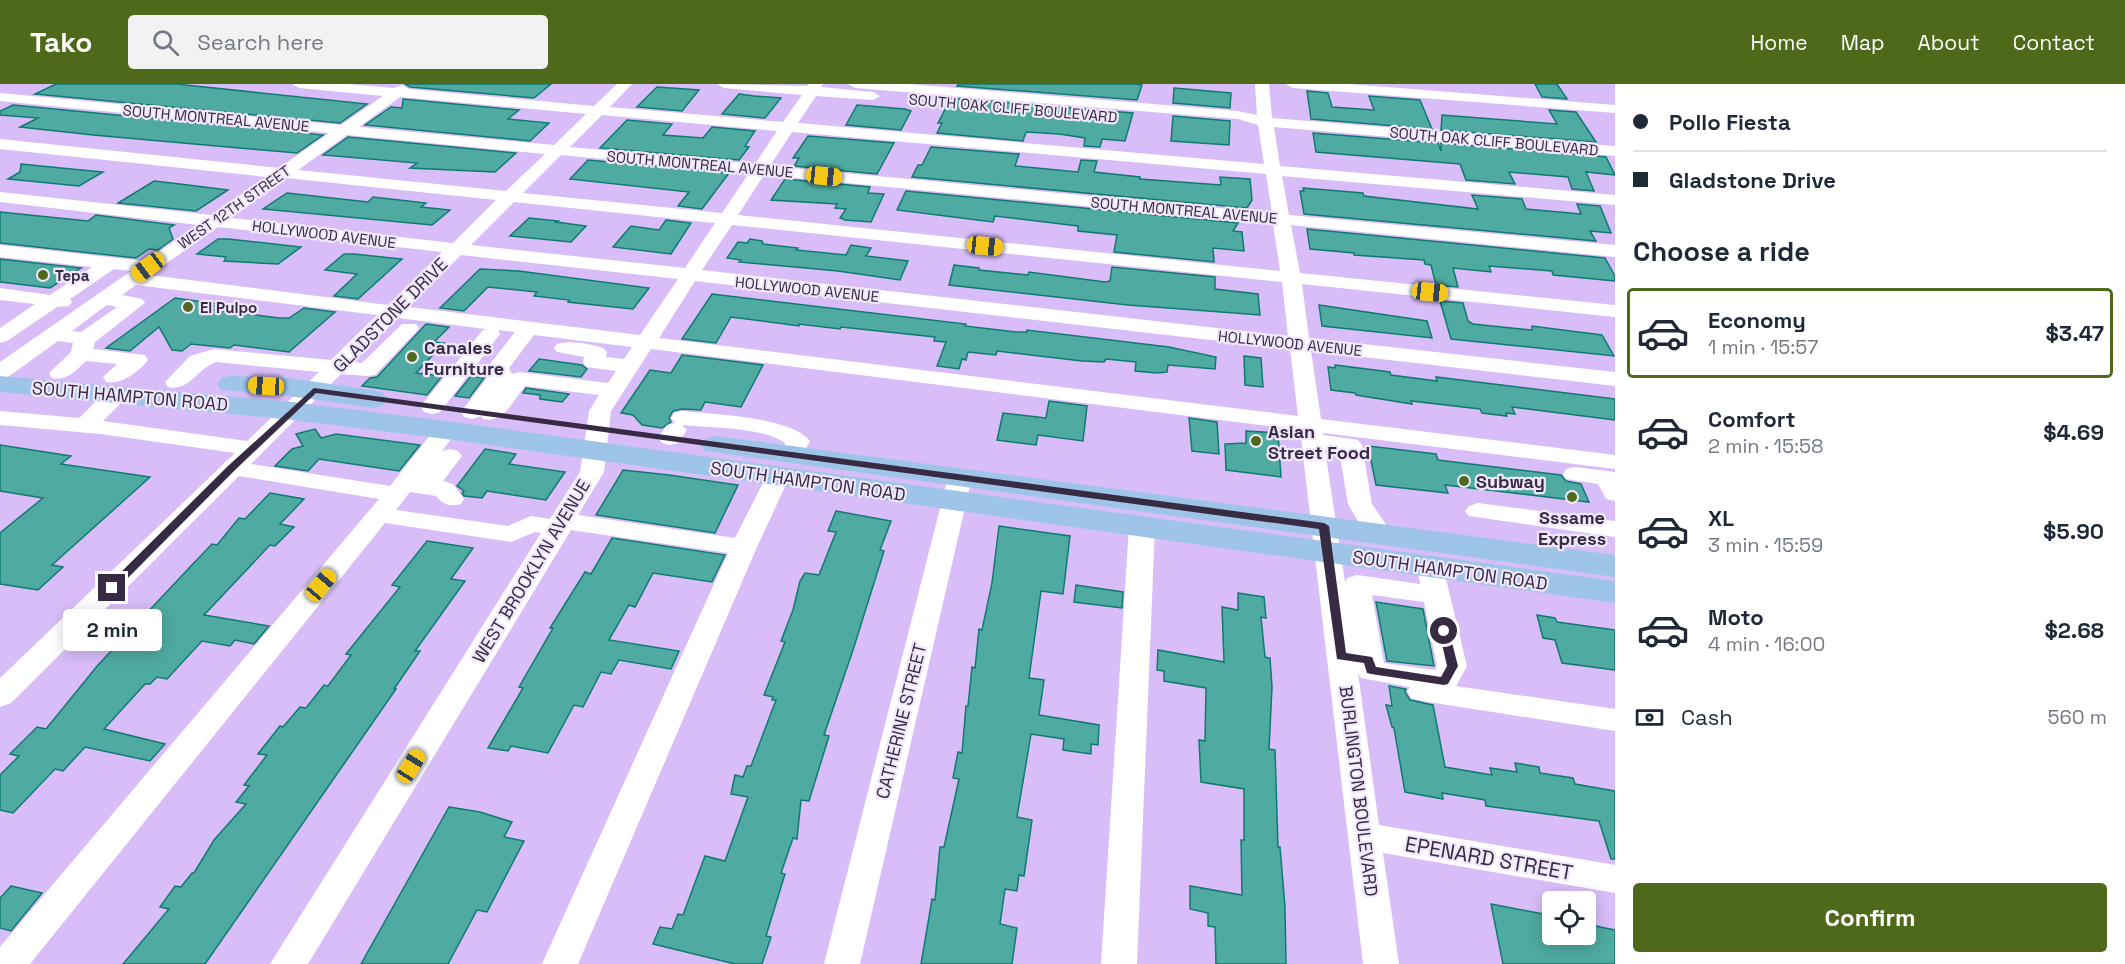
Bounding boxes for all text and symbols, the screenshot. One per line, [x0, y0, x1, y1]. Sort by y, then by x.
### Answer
search box [128, 15, 548, 69]
text: Tako [30, 24, 92, 60]
icon: search [149, 26, 182, 59]
text: Search here [197, 28, 324, 56]
text: Home [1750, 29, 1808, 56]
text: Map [1841, 29, 1885, 56]
text: About [1918, 29, 1980, 56]
text: Contact [2013, 29, 2095, 56]
street label: SOUTH OAK CLIFF BOULEVARD [908, 89, 1118, 127]
street label: SOUTH MONTREAL AVENUE [122, 100, 310, 136]
text: Pollo Fiesta [1669, 108, 1791, 136]
street label: SOUTH OAK CLIFF BOULEVARD [1389, 122, 1599, 160]
street label: SOUTH MONTREAL AVENUE [606, 146, 794, 182]
street label: WEST 12TH STREET [174, 161, 294, 253]
car [805, 165, 843, 187]
text: Gladstone Drive [1669, 166, 1836, 194]
street label: SOUTH MONTREAL AVENUE [1090, 192, 1278, 228]
street label: HOLLYWOOD AVENUE [251, 216, 397, 252]
text: Choose a ride [1633, 234, 1810, 269]
car [966, 235, 1004, 257]
car [128, 249, 168, 285]
street label: GLADSTONE DRIVE [328, 253, 452, 377]
place label: Tepa [55, 266, 90, 285]
marker: Tepa [36, 268, 50, 282]
street label: HOLLYWOOD AVENUE [734, 272, 880, 306]
car [1411, 281, 1449, 303]
place label: El Pulpo [200, 298, 257, 317]
marker: El Pulpo [181, 300, 195, 314]
icon: car [1636, 306, 1690, 360]
text: Economy [1708, 306, 1806, 334]
text: $3.47 [2045, 319, 2104, 347]
street label: HOLLYWOOD AVENUE [1217, 326, 1363, 360]
text: 1 min · 15:57 [1708, 334, 1818, 360]
place label: Canales Furniture [424, 336, 504, 380]
marker: Canales Furniture [405, 350, 419, 364]
street label: SOUTH HAMPTON ROAD [31, 376, 229, 416]
car [248, 376, 284, 396]
icon: car [1636, 405, 1690, 459]
text: Comfort [1708, 405, 1796, 433]
text: $4.69 [2043, 418, 2104, 446]
place label: Asian Street Food [1268, 420, 1370, 464]
text: 2 min · 15:58 [1708, 433, 1823, 459]
marker: Asian Street Food [1249, 434, 1263, 448]
street label: SOUTH HAMPTON ROAD [709, 456, 907, 506]
place label: Subway [1476, 470, 1545, 493]
marker: Subway [1457, 474, 1471, 488]
street label: WEST BROOKLYN AVENUE [467, 475, 595, 667]
marker: Sssame Express [1565, 490, 1579, 504]
icon: car [1636, 504, 1690, 558]
text: XL [1708, 504, 1734, 532]
place label: Sssame Express [1538, 506, 1606, 550]
text: $5.90 [2043, 517, 2104, 545]
text: 3 min · 15:59 [1708, 532, 1823, 558]
street label: SOUTH HAMPTON ROAD [1351, 545, 1549, 595]
car [303, 565, 339, 605]
route end [98, 574, 125, 601]
icon: car [1636, 603, 1690, 657]
text: Moto [1708, 603, 1764, 631]
callout: 2 min [63, 609, 162, 651]
text: $2.68 [2044, 616, 2104, 644]
text: 2 min [87, 617, 138, 643]
route start [1430, 617, 1457, 644]
text: 4 min · 16:00 [1708, 631, 1825, 657]
street label: CATHERINE STREET [871, 640, 932, 801]
street label: BURLINGTON BOULEVARD [1335, 684, 1383, 898]
icon: cash [1633, 701, 1666, 734]
text: Cash [1681, 703, 1733, 731]
text: 560 m [2048, 704, 2107, 730]
car [394, 746, 428, 786]
street label: EPENARD STREET [1403, 830, 1575, 886]
button: Confirm [1633, 883, 2107, 952]
map controls [1542, 891, 1596, 945]
button: locate [1542, 891, 1596, 945]

